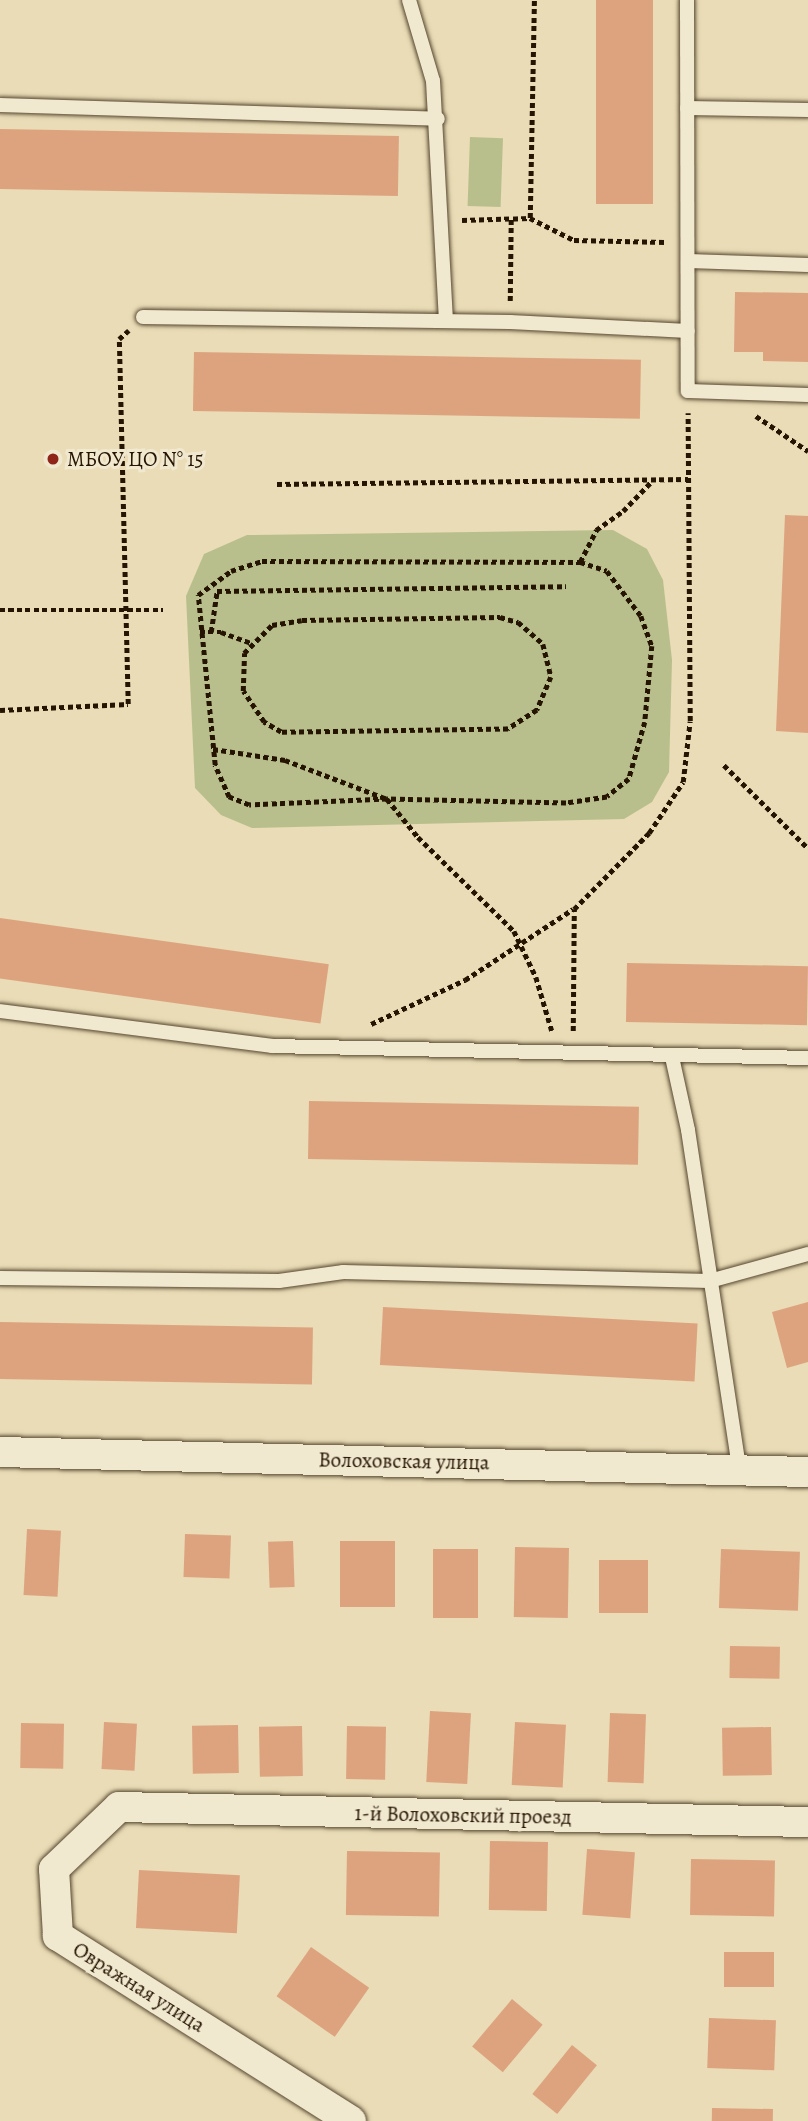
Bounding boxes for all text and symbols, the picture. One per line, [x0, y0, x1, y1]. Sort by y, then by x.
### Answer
place label: МБОУ ЦО N° 15 [67, 446, 204, 472]
marker: МБОУ ЦО N° 15 [45, 451, 61, 467]
street label: Волоховская улица [318, 1447, 490, 1475]
street label: 1-й Волоховский проезд [354, 1801, 572, 1829]
street label: Овражная улица [68, 1936, 210, 2038]

